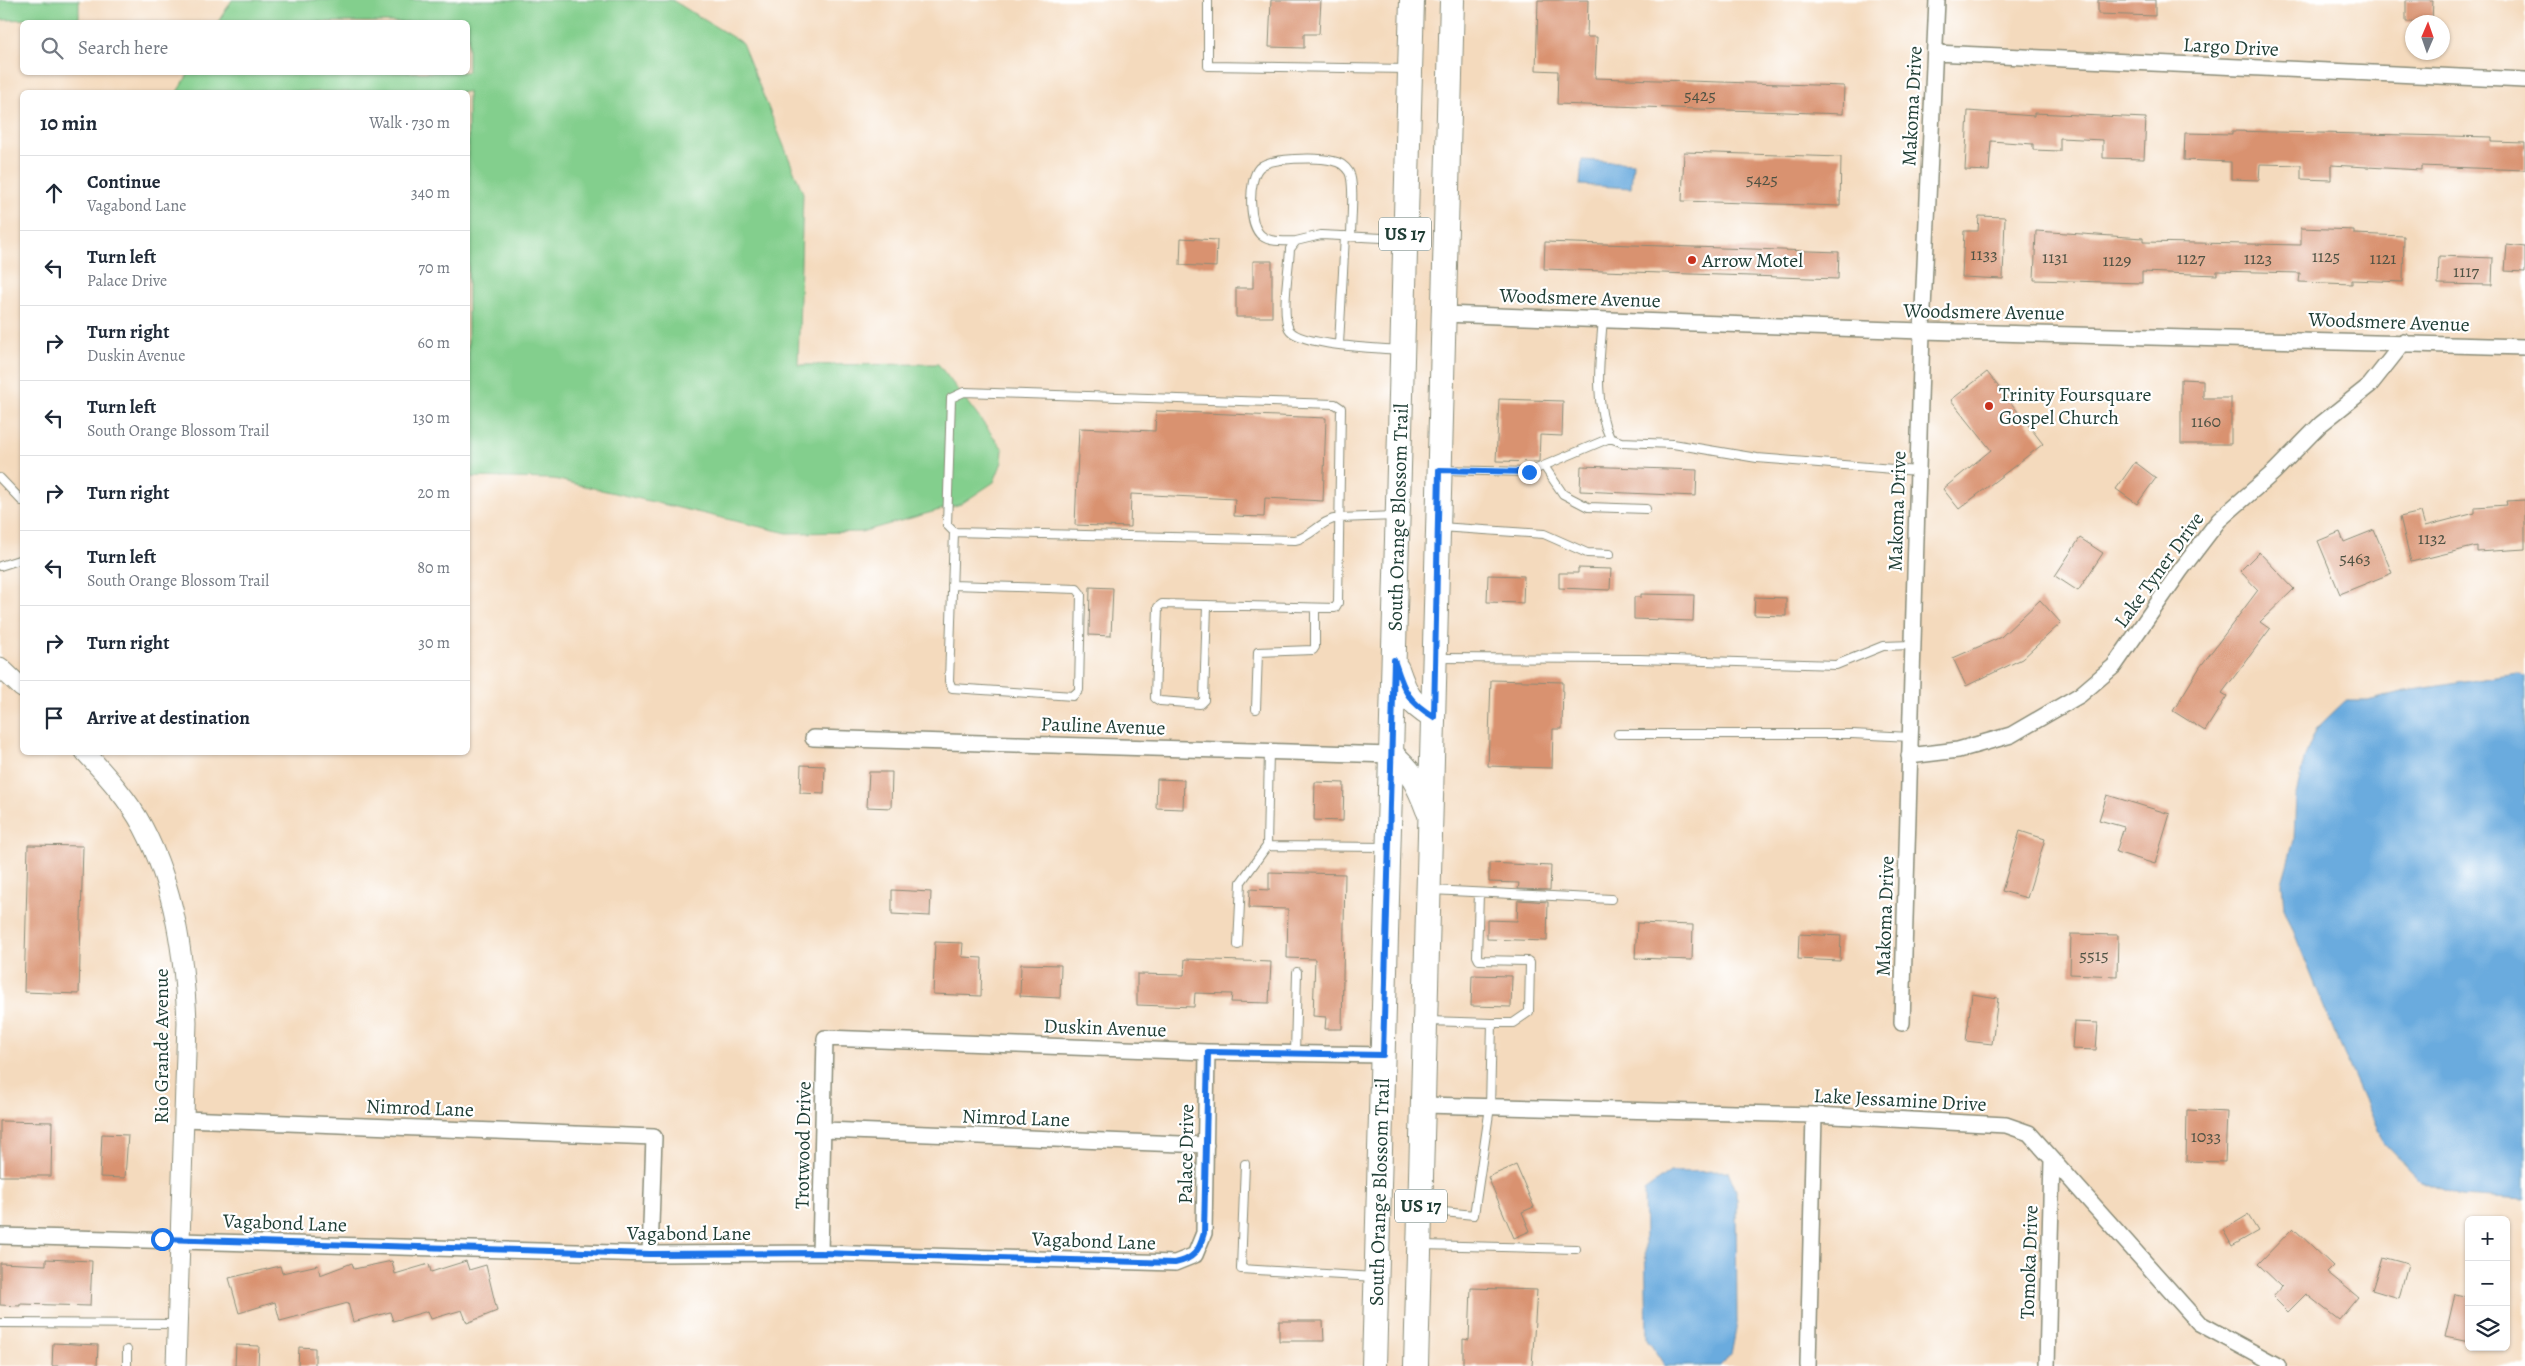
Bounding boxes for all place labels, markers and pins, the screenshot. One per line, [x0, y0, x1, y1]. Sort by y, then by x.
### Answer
place label: Arrow Motel [1701, 247, 1803, 274]
marker: Arrow Motel [1686, 254, 1698, 266]
place label: Trinity Foursquare Gospel Church [1999, 381, 2151, 431]
marker: Trinity Foursquare Gospel Church [1983, 400, 1995, 412]

